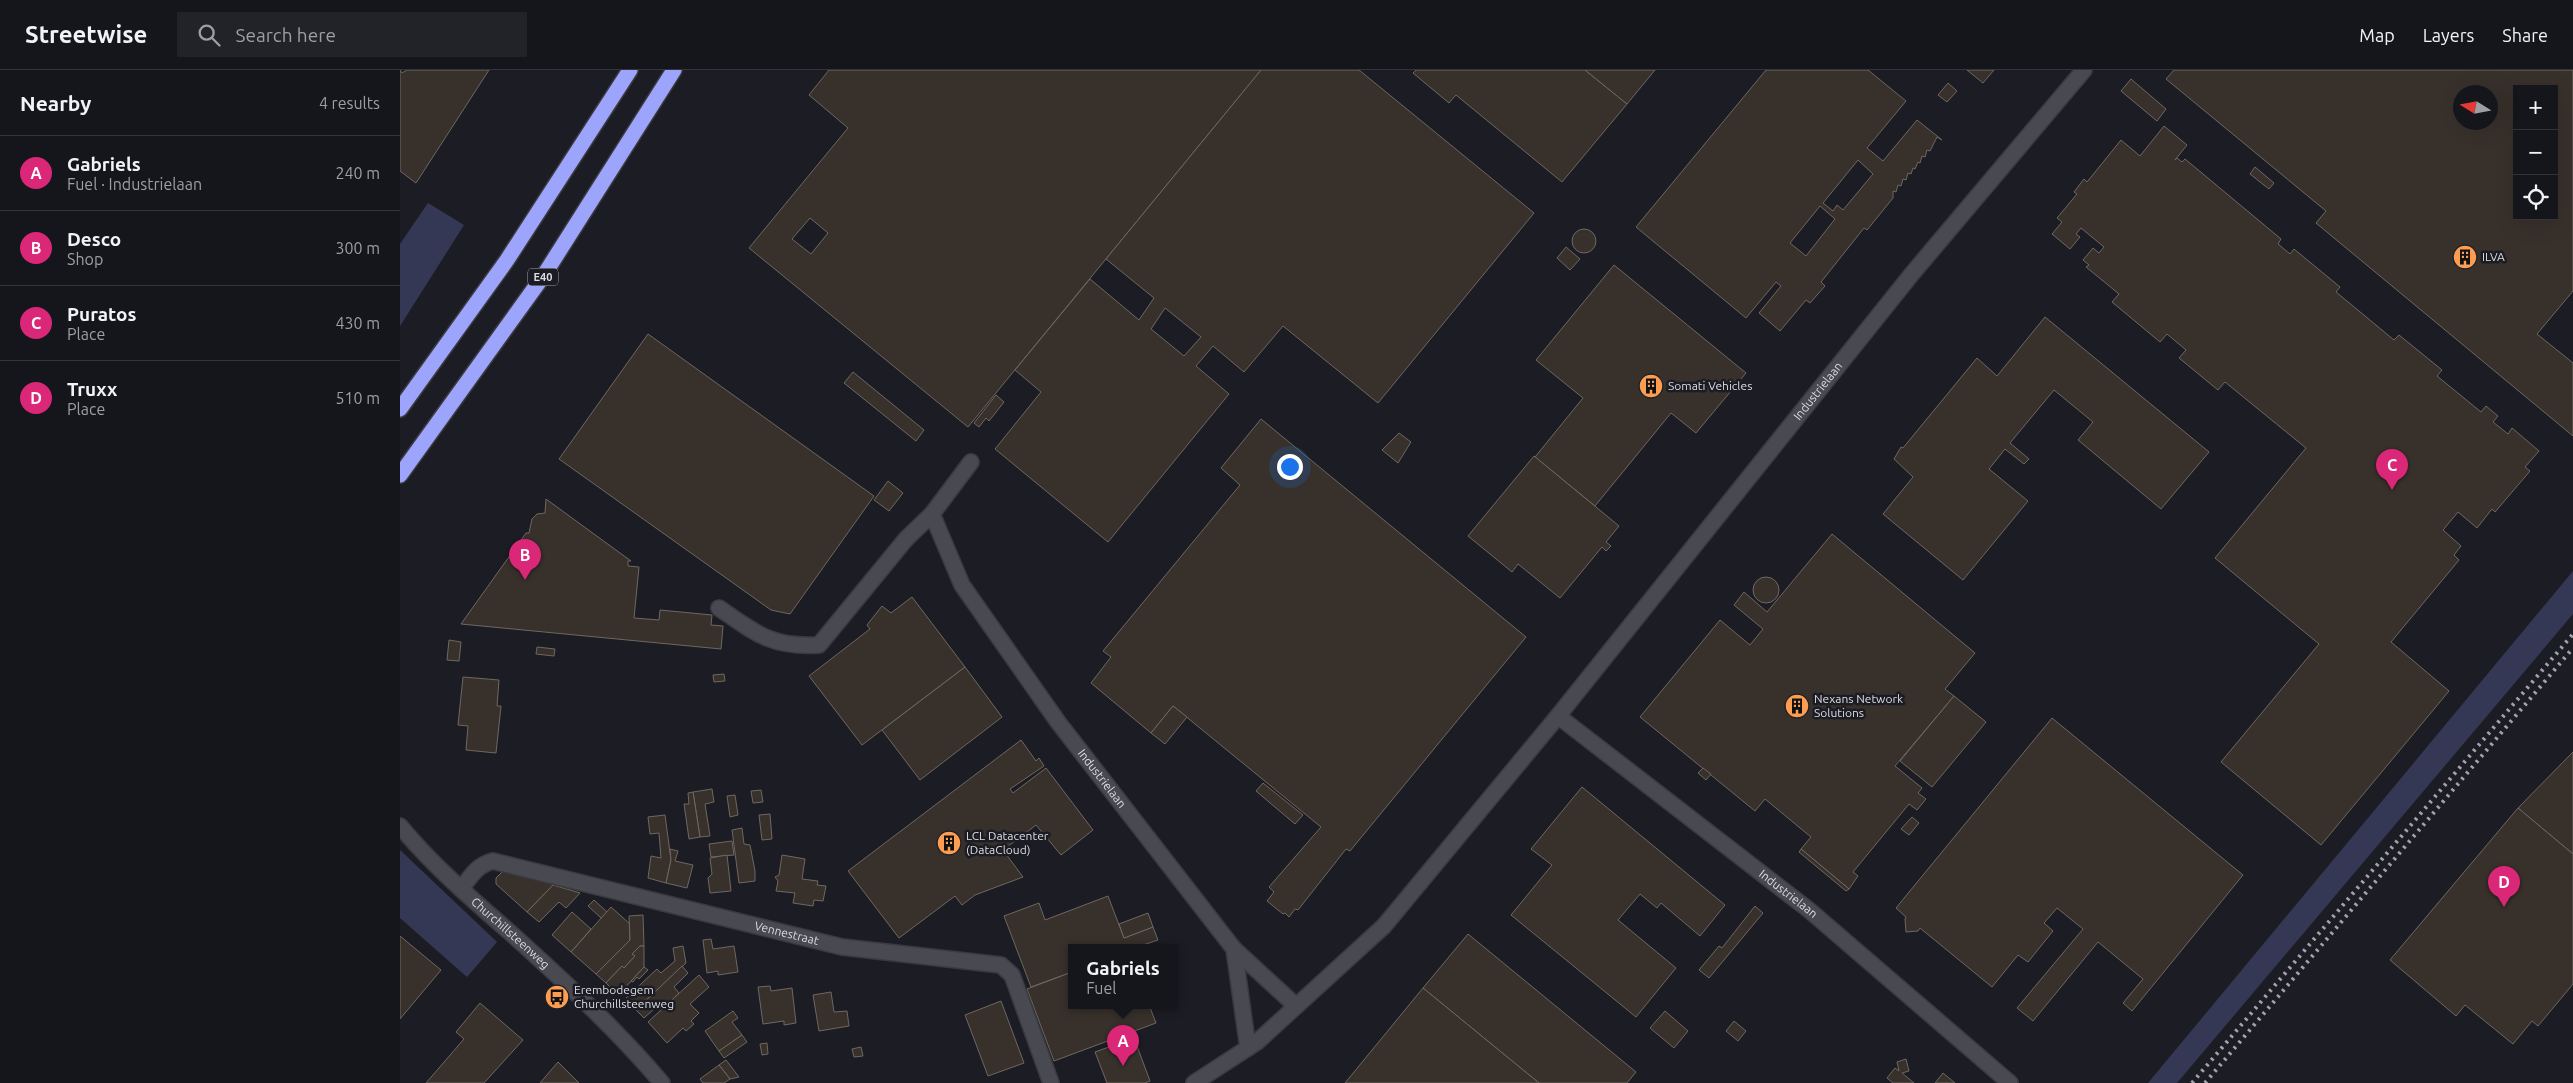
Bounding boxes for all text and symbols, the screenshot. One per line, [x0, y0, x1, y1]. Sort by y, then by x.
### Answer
search box [177, 12, 527, 57]
text: Streetwise [25, 21, 147, 48]
icon: search [195, 21, 223, 49]
text: Search here [235, 24, 336, 46]
text: Map [2359, 25, 2395, 45]
text: Layers [2423, 25, 2474, 45]
text: Share [2502, 25, 2548, 45]
north arrow [2453, 85, 2498, 130]
map controls [2513, 85, 2558, 220]
button: + [2513, 85, 2558, 130]
text: Nearby [20, 91, 91, 115]
text: 4 results [319, 94, 380, 112]
button: − [2513, 130, 2558, 175]
text: Gabriels [67, 153, 141, 175]
text: A [30, 164, 42, 182]
text: 240 m [335, 164, 380, 182]
text: Fuel · Industrielaan [67, 175, 202, 193]
button: locate [2513, 175, 2558, 220]
text: Desco [67, 228, 121, 250]
text: B [31, 239, 41, 257]
text: 300 m [335, 239, 380, 257]
building icon: ILVA [2452, 244, 2478, 270]
text: Shop [67, 250, 103, 268]
place label: ILVA [2482, 250, 2505, 263]
road number: E40 [528, 268, 558, 286]
text: Puratos [67, 303, 136, 325]
text: C [31, 314, 41, 332]
text: 430 m [335, 314, 380, 332]
text: Place [67, 325, 105, 343]
street label: Industrielaan [1791, 359, 1845, 422]
building icon: Somati Vehicles [1638, 373, 1664, 399]
text: Truxx [67, 378, 117, 400]
place label: Somati Vehicles [1668, 379, 1752, 392]
text: D [30, 389, 42, 407]
text: 510 m [335, 389, 380, 407]
text: Place [67, 400, 105, 418]
pin: C [2376, 449, 2408, 490]
your location [1277, 454, 1303, 480]
pin: B [509, 539, 541, 580]
place label: Nexans Network Solutions [1814, 692, 1903, 719]
building icon: Nexans Network Solutions [1784, 693, 1810, 719]
street label: Industrielaan [1076, 747, 1129, 810]
place label: LCL Datacenter (DataCloud) [966, 829, 1049, 857]
building icon: LCL Datacenter (DataCloud) [936, 830, 962, 856]
pin: D [2488, 866, 2520, 907]
street label: Industrielaan [1757, 867, 1820, 920]
street label: Churchillsteenweg [469, 895, 552, 971]
street label: Vennestraat [753, 919, 821, 947]
popup [1068, 944, 1178, 1009]
text: Gabriels [1086, 957, 1160, 979]
text: Fuel [1086, 979, 1117, 997]
place label: Erembodegem Churchillsteenweg [574, 983, 674, 1010]
bus stop icon: Erembodegem Churchillsteenweg [544, 984, 570, 1010]
pin: A [1107, 1025, 1139, 1066]

